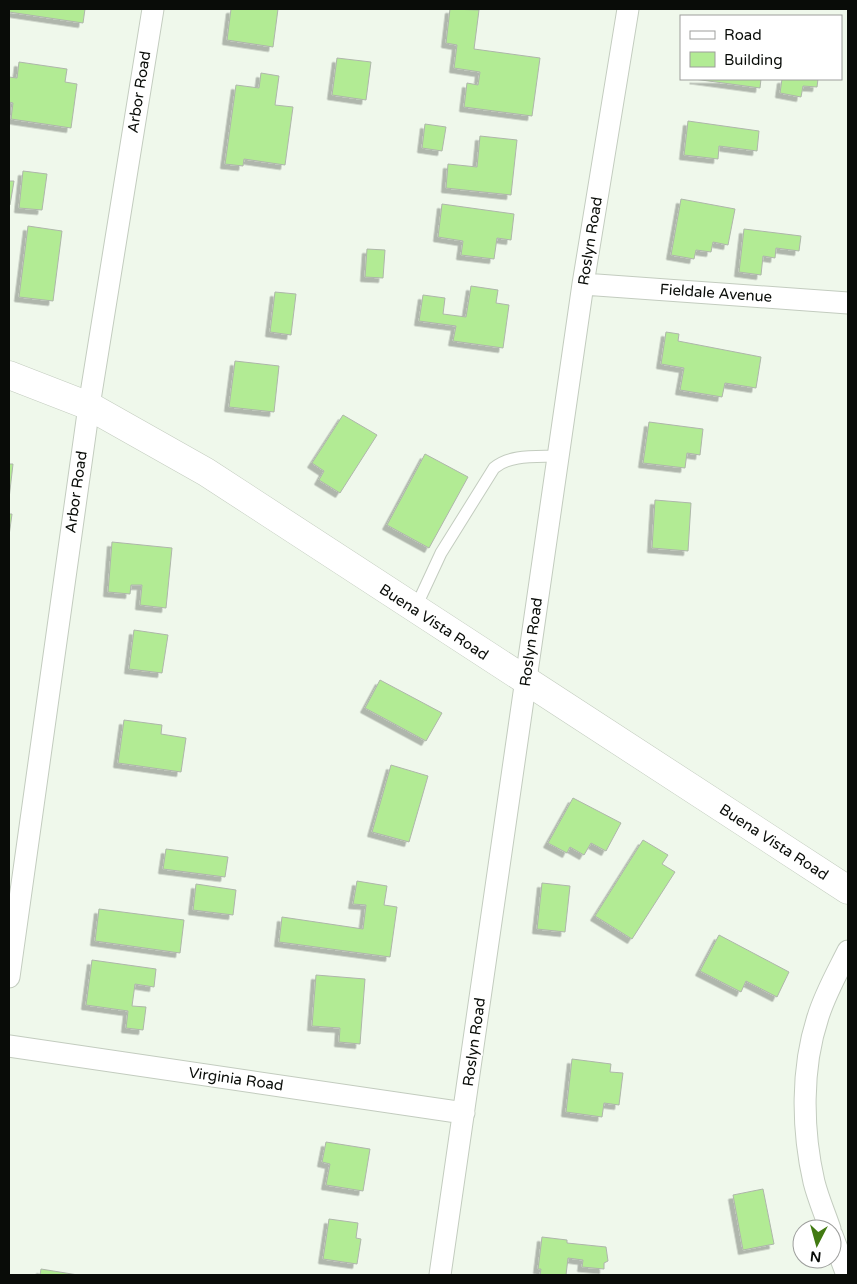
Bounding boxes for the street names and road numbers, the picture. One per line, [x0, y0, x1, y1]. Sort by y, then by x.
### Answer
street label: Arbor Road [124, 50, 154, 134]
street label: Roslyn Road [574, 195, 606, 287]
street label: Fieldale Avenue [659, 280, 773, 306]
street label: Arbor Road [61, 450, 91, 534]
street label: Buena Vista Road [376, 580, 492, 664]
street label: Roslyn Road [516, 596, 546, 688]
street label: Buena Vista Road [716, 800, 832, 884]
street label: Roslyn Road [459, 996, 489, 1088]
street label: Virginia Road [187, 1063, 285, 1095]

